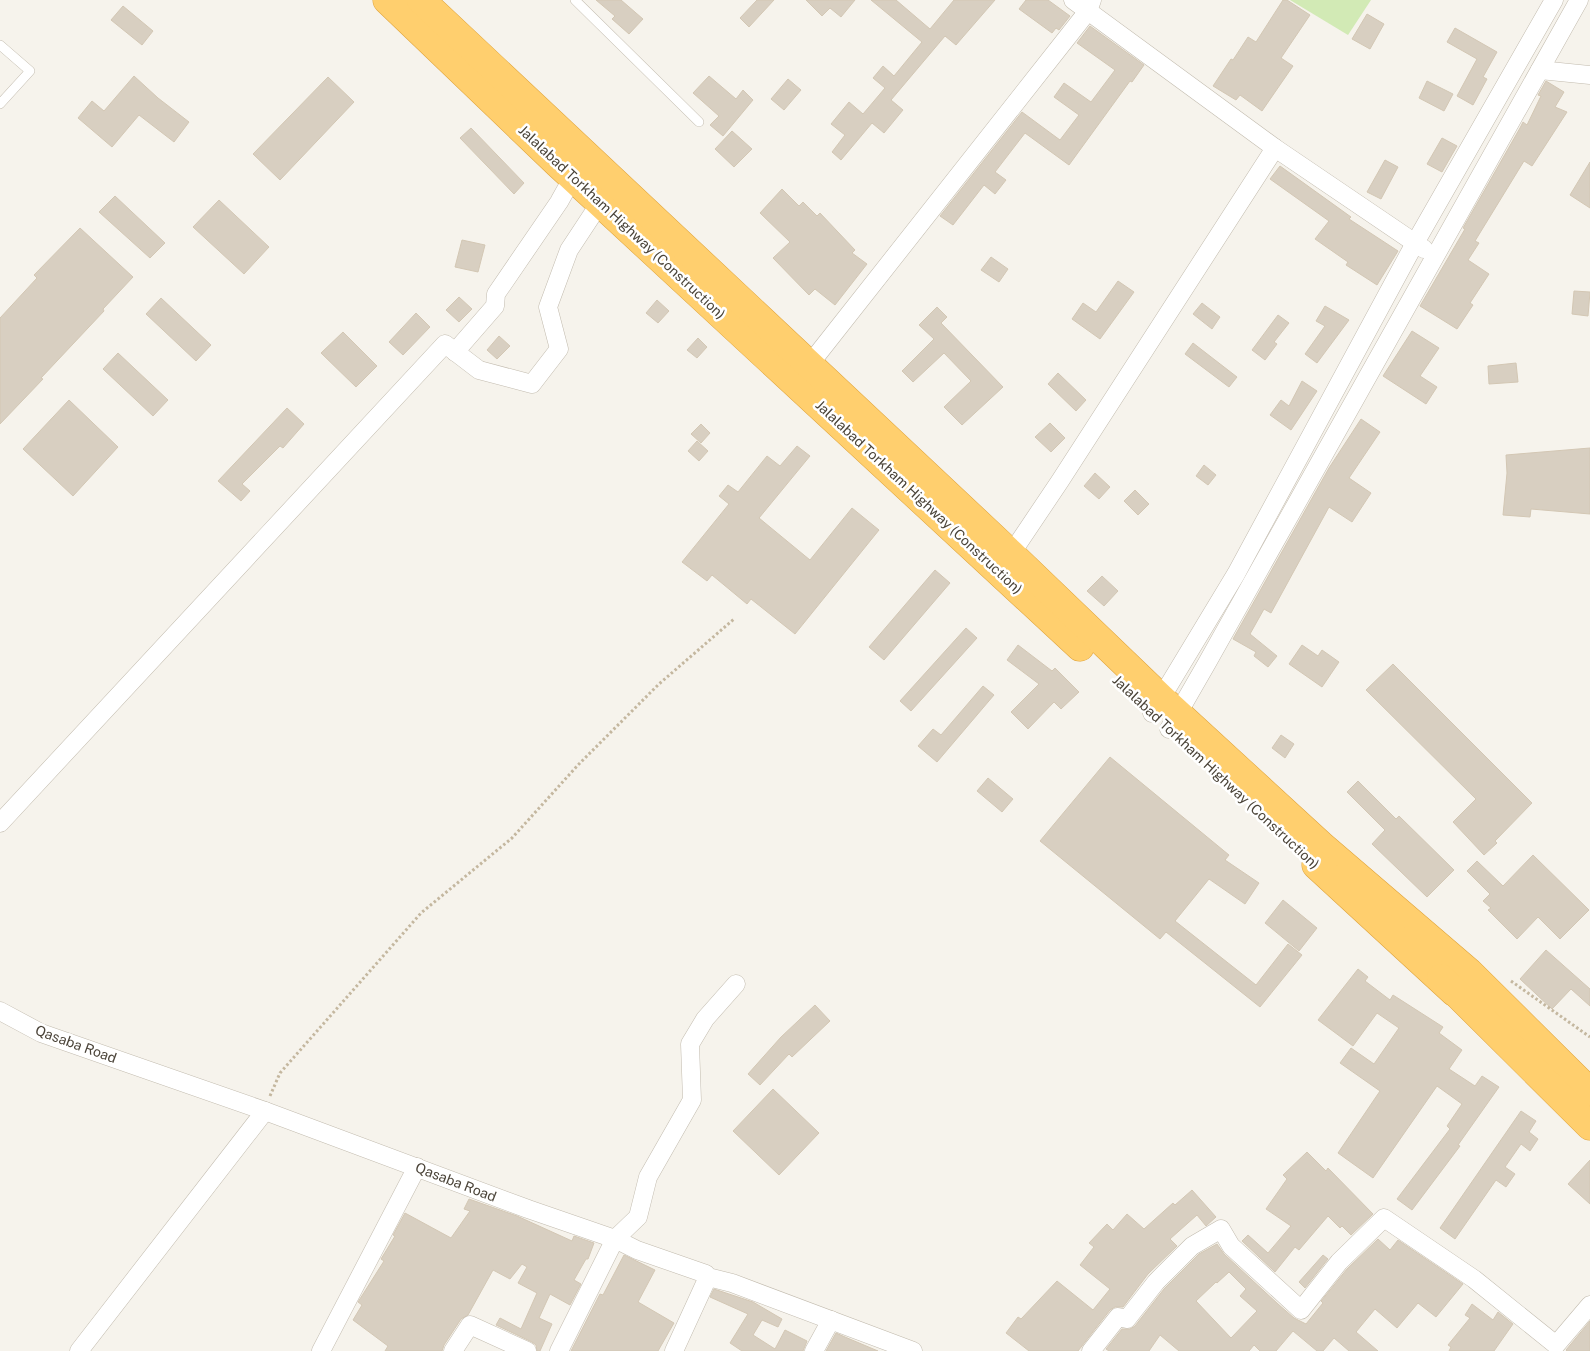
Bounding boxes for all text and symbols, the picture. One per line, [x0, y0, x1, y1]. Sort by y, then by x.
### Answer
street label: Jalalabad Torkham Highway (Construction) [515, 122, 729, 322]
street label: Jalalabad Torkham Highway (Construction) [812, 397, 1026, 597]
street label: Jalalabad Torkham Highway (Construction) [1109, 672, 1323, 872]
street label: Qasaba Road [33, 1022, 119, 1066]
street label: Qasaba Road [413, 1159, 499, 1205]

